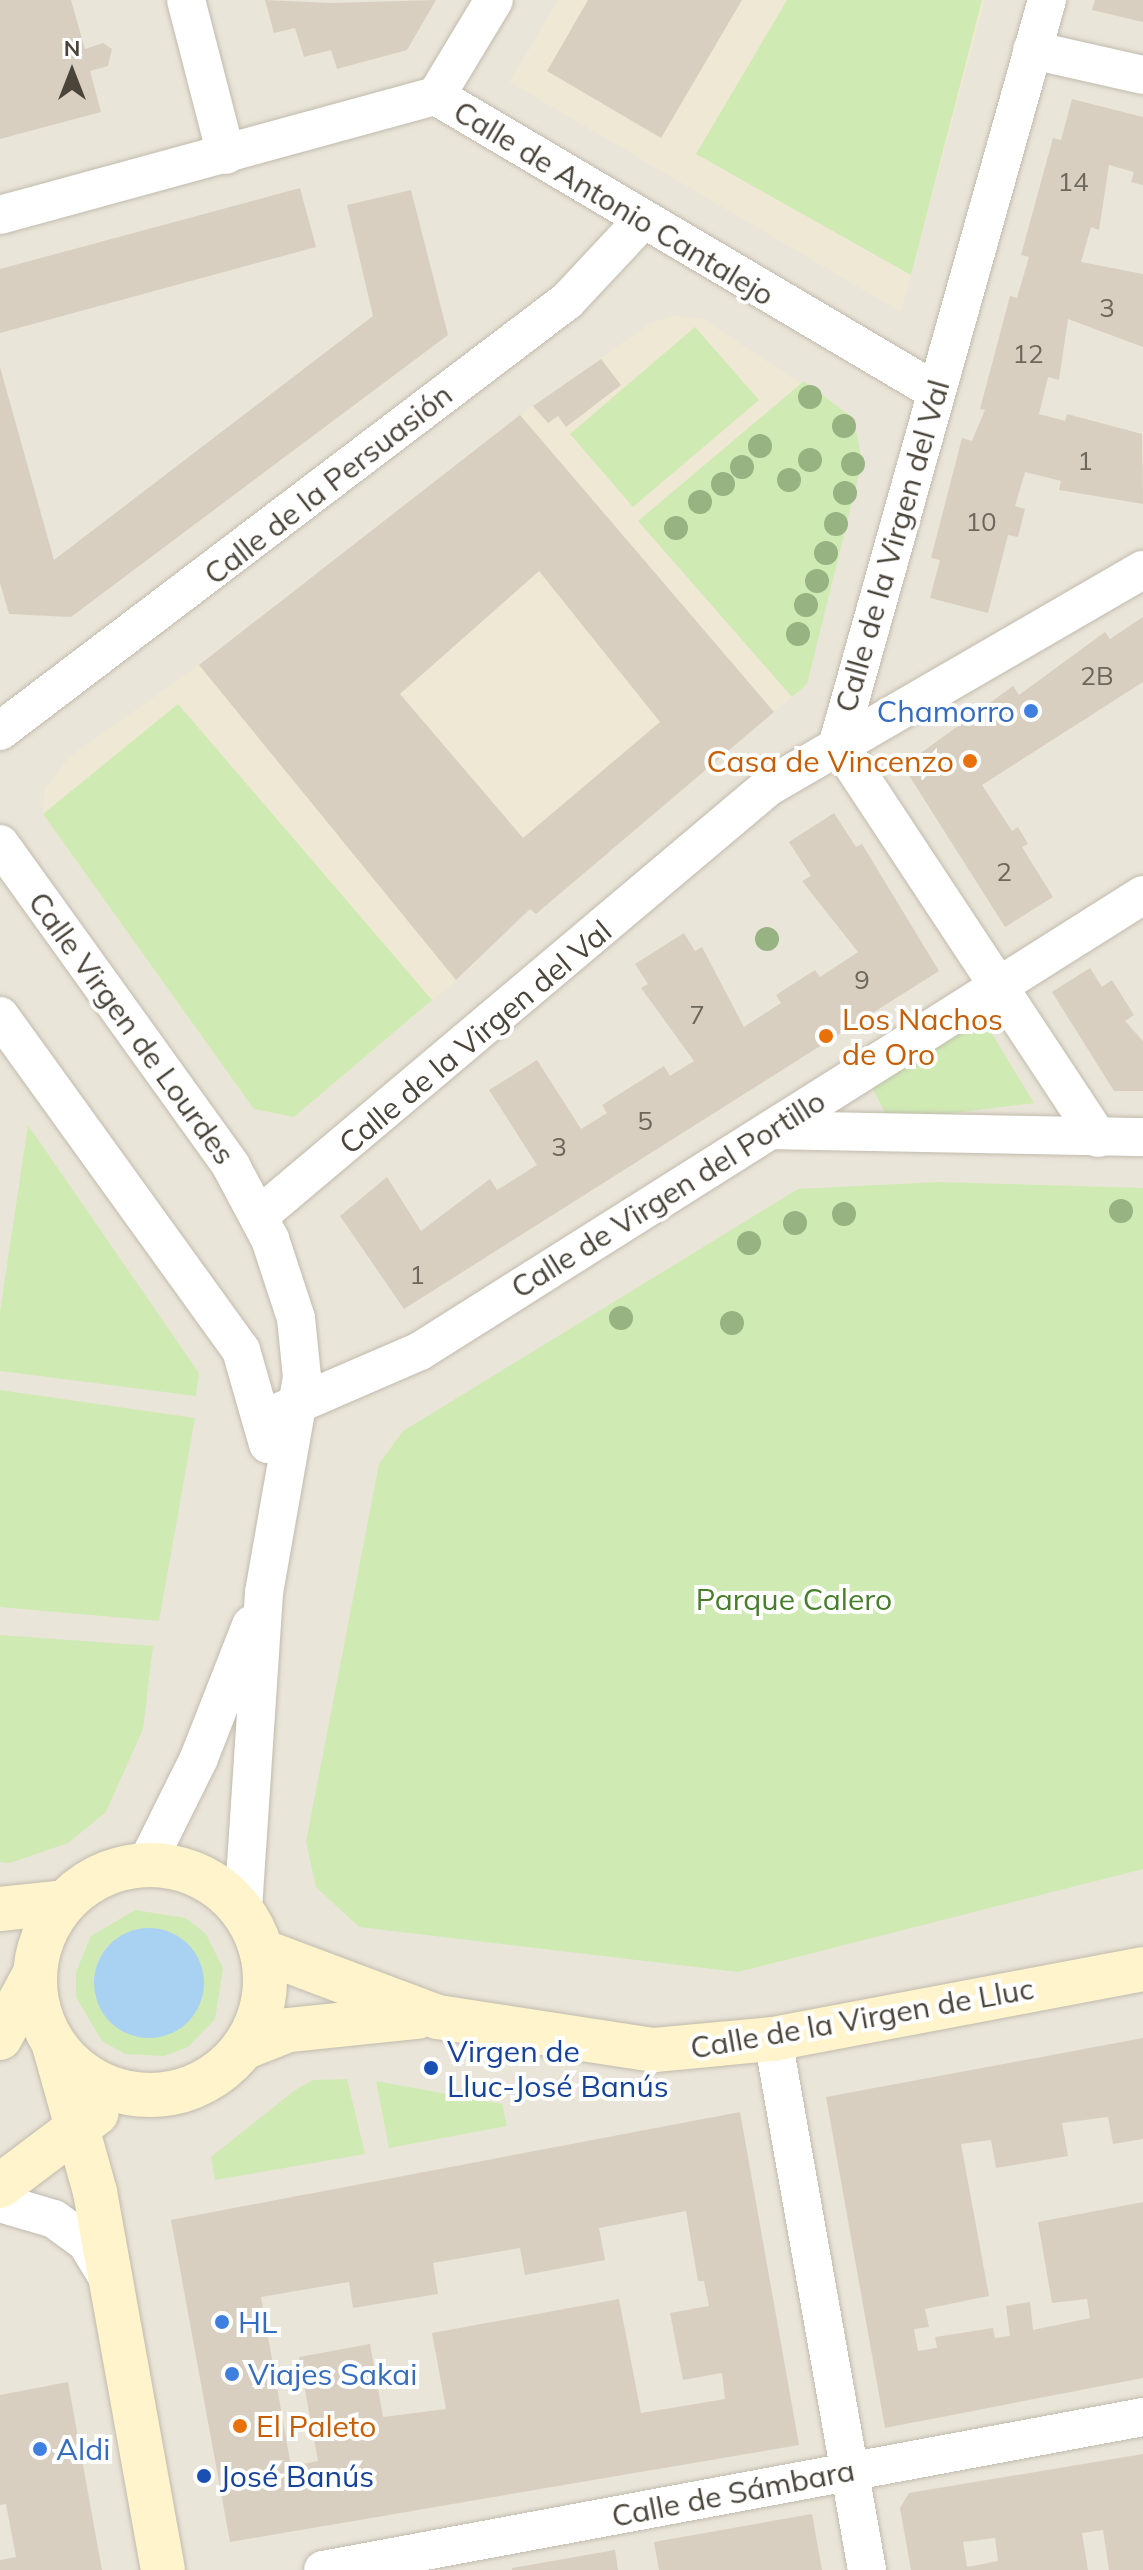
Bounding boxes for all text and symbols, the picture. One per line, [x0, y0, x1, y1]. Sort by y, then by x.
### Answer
north arrow [32, 32, 112, 112]
text: N [64, 34, 80, 62]
street label: Calle de Antonio Cantalejo [447, 93, 781, 313]
house number: 14 [1057, 166, 1089, 198]
house number: 3 [1099, 292, 1115, 324]
house number: 12 [1012, 338, 1044, 370]
street label: Calle de la Persuasión [197, 376, 459, 592]
street label: Calle de la Virgen del Val [827, 376, 957, 716]
house number: 1 [1077, 445, 1093, 477]
house number: 10 [965, 506, 997, 538]
house number: 2B [1080, 660, 1114, 692]
place label: Chamorro [877, 693, 1015, 729]
marker: Chamorro [1022, 702, 1040, 720]
place label: Casa de Vincenzo [707, 743, 954, 779]
marker: Casa de Vincenzo [961, 752, 979, 770]
house number: 2 [996, 856, 1012, 888]
street label: Calle Virgen de Lourdes [21, 885, 243, 1171]
street label: Calle de la Virgen del Val [332, 913, 618, 1161]
house number: 9 [854, 964, 870, 996]
house number: 7 [689, 999, 705, 1031]
place label: Los Nachos de Oro [842, 1001, 1003, 1072]
marker: Los Nachos de Oro [817, 1027, 835, 1045]
street label: Calle de Virgen del Portillo [504, 1082, 832, 1306]
house number: 5 [637, 1105, 653, 1137]
house number: 3 [551, 1131, 567, 1163]
house number: 1 [409, 1259, 425, 1291]
park label: Parque Calero [696, 1581, 892, 1617]
street label: Calle de la Virgen de Lluc [688, 1970, 1036, 2066]
place label: Virgen de Lluc-José Banús [447, 2033, 669, 2104]
marker: Virgen de Lluc-José Banús [422, 2059, 440, 2077]
place label: HL [238, 2304, 277, 2340]
marker: HL [213, 2313, 231, 2331]
place label: Viajes Sakai [248, 2356, 417, 2392]
marker: Viajes Sakai [223, 2365, 241, 2383]
place label: El Paleto [256, 2408, 376, 2444]
marker: El Paleto [231, 2417, 249, 2435]
place label: Aldi [56, 2431, 110, 2467]
marker: Aldi [31, 2440, 49, 2458]
street label: Calle de Sámbara [609, 2452, 857, 2534]
place label: José Banús [220, 2458, 374, 2494]
marker: José Banús [195, 2467, 213, 2485]

